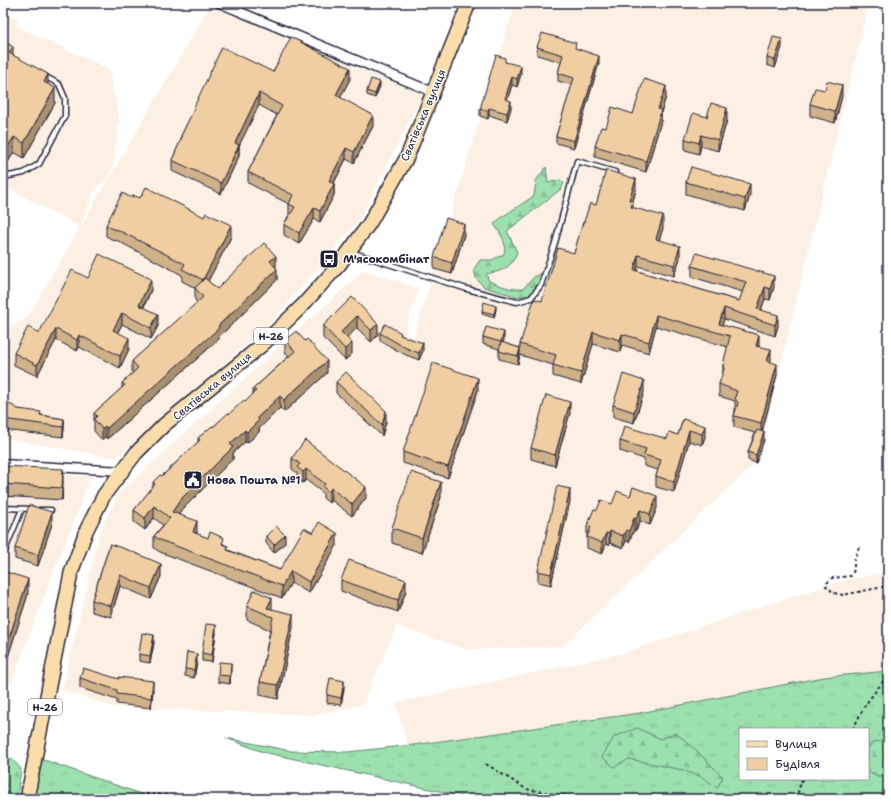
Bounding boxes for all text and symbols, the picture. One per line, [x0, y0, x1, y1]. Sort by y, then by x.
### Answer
street label: Сватівська вулиця [397, 67, 450, 163]
bus stop icon: М'ясокомбінат [318, 248, 340, 270]
place label: М'ясокомбінат [343, 252, 430, 267]
road number: Н-26 [254, 328, 288, 344]
street label: Сватівська вулиця [170, 349, 255, 424]
public building icon: Нова Пошта №1 [182, 469, 204, 491]
place label: Нова Пошта №1 [207, 473, 301, 488]
road number: Н-26 [28, 699, 62, 715]
legend [739, 728, 869, 780]
text: Вулиця [775, 736, 817, 752]
text: Будівля [775, 756, 820, 772]

